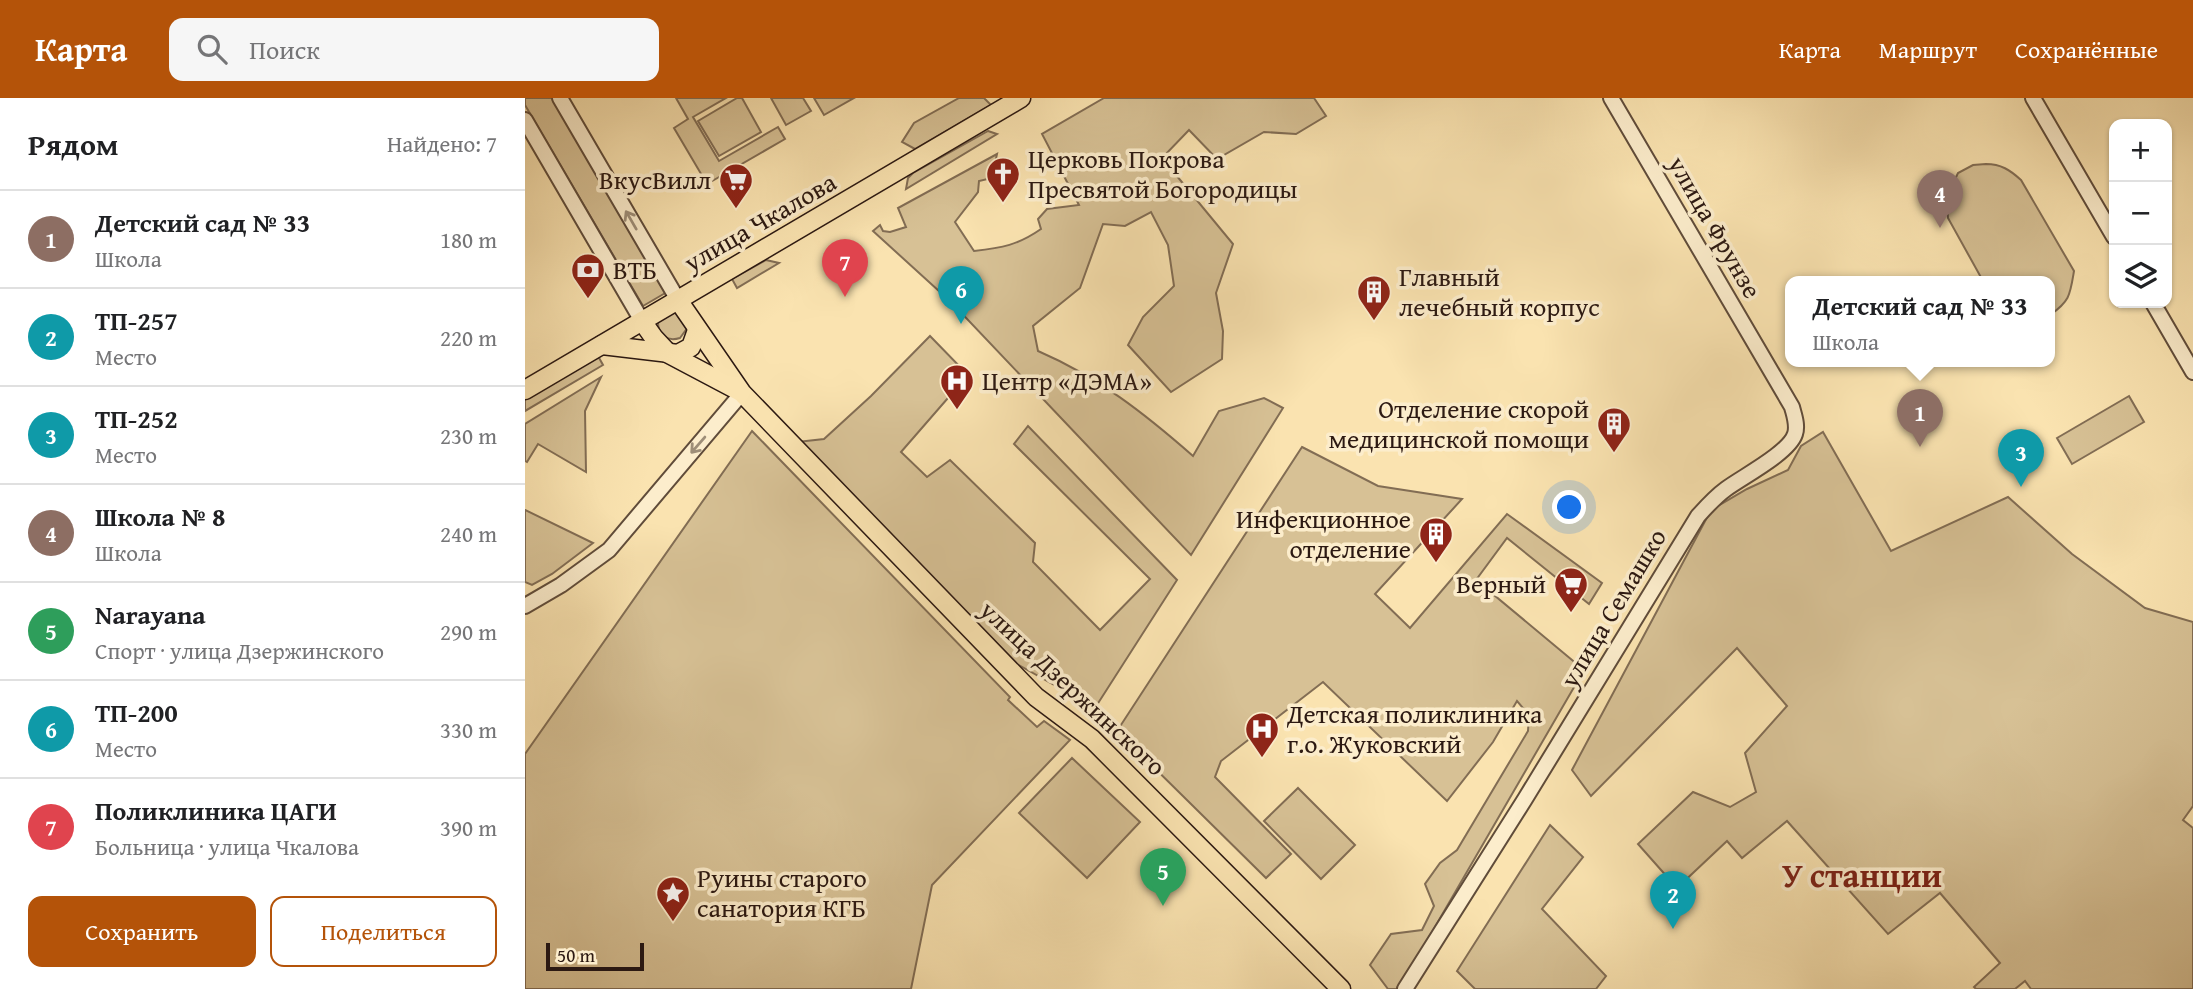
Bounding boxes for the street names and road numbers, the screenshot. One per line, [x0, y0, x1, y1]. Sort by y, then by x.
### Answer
street label: улица Фрунзе [1658, 147, 1772, 305]
street label: улица Чкалова [675, 162, 844, 282]
street label: улица Семашко [1549, 521, 1676, 696]
street label: улица Дзержинского [971, 590, 1175, 785]

